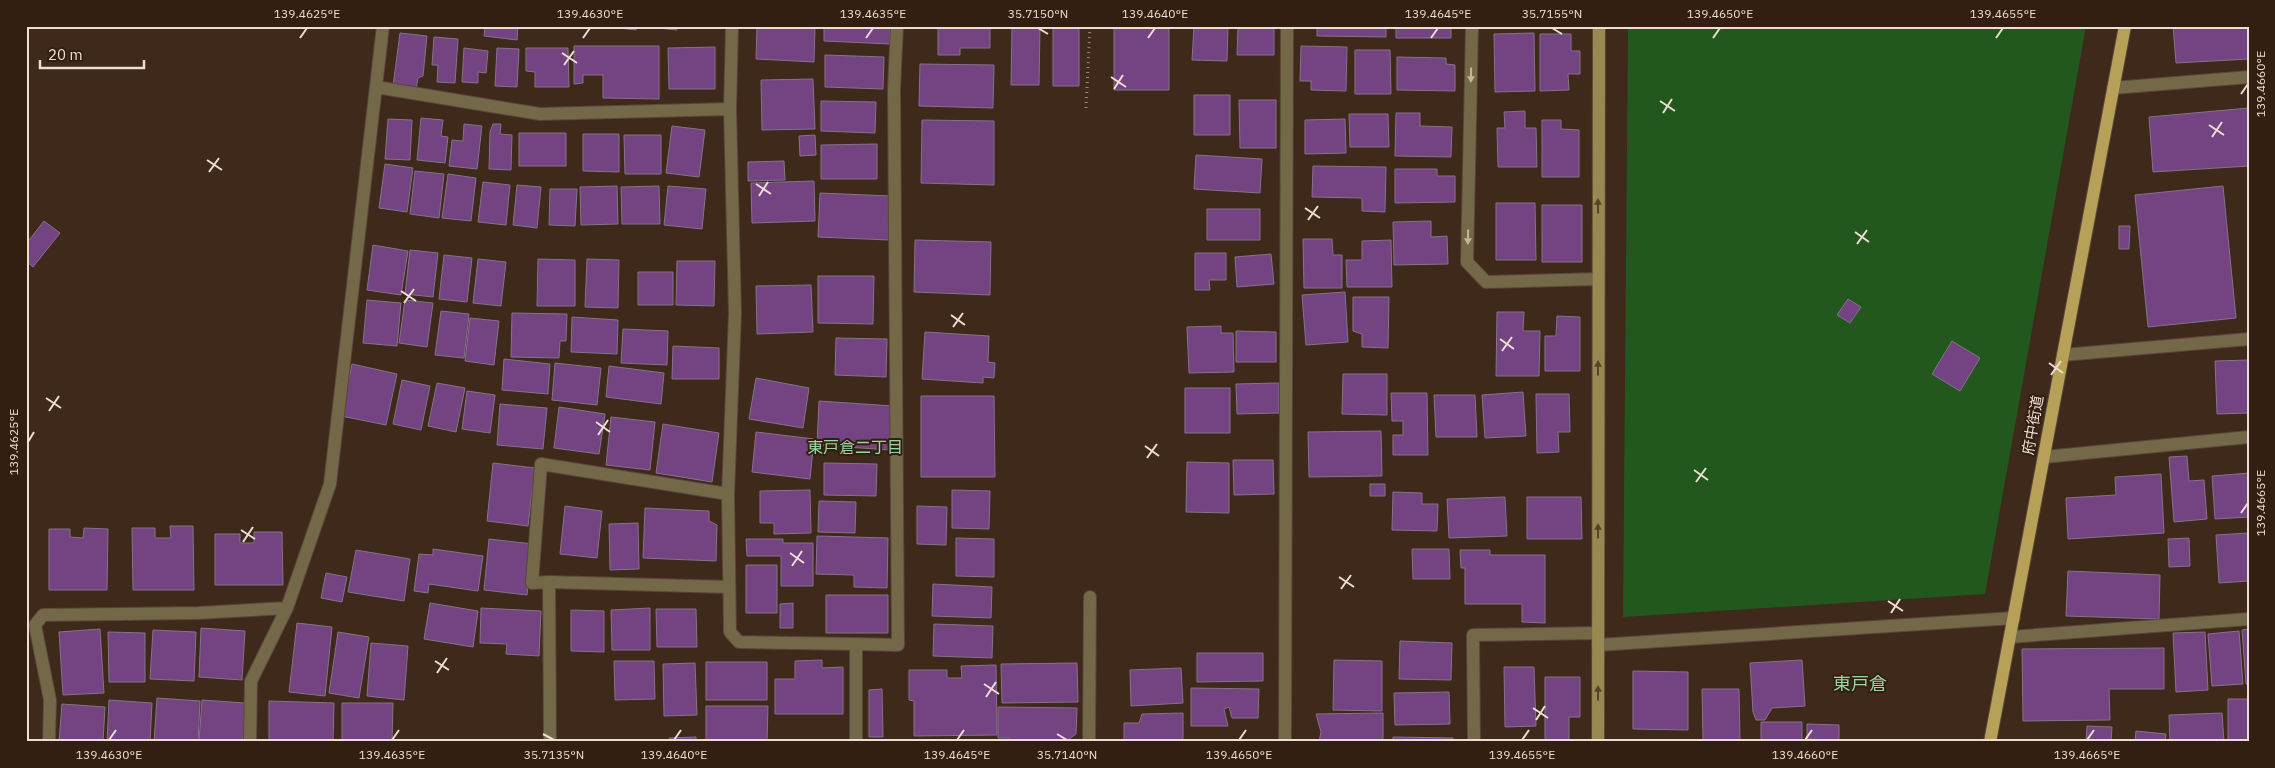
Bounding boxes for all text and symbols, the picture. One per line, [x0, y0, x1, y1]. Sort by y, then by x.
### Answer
text: 139.4625°E [274, 6, 340, 21]
text: 139.4630°E [557, 6, 623, 21]
text: 139.4635°E [840, 6, 906, 21]
text: 35.7150°N [1008, 6, 1068, 21]
text: 139.4640°E [1122, 6, 1188, 21]
text: 139.4645°E [1405, 6, 1471, 21]
text: 35.7155°N [1522, 6, 1582, 21]
text: 139.4650°E [1687, 6, 1753, 21]
text: 139.4655°E [1970, 6, 2036, 21]
scale bar [40, 38, 144, 70]
text: 20 m [48, 45, 83, 64]
text: 139.4660°E [2253, 51, 2268, 117]
one-way arrow [1467, 67, 1475, 83]
one-way arrow [1594, 197, 1602, 213]
one-way arrow [1463, 230, 1471, 246]
one-way arrow [1593, 360, 1601, 376]
street label: 府中街道 [2018, 394, 2047, 456]
text: 139.4625°E [6, 409, 21, 475]
district label: 東戸倉二丁目 [807, 437, 903, 457]
text: 139.4665°E [2253, 470, 2268, 536]
one-way arrow [1594, 522, 1602, 538]
district label: 東戸倉 [1833, 672, 1887, 695]
one-way arrow [1594, 685, 1602, 701]
text: 139.4630°E [76, 747, 142, 762]
text: 139.4635°E [359, 747, 425, 762]
text: 35.7135°N [524, 747, 584, 762]
text: 139.4640°E [641, 747, 707, 762]
text: 139.4645°E [924, 747, 990, 762]
text: 35.7140°N [1037, 747, 1097, 762]
text: 139.4650°E [1206, 747, 1272, 762]
text: 139.4655°E [1489, 747, 1555, 762]
text: 139.4660°E [1772, 747, 1838, 762]
text: 139.4665°E [2054, 747, 2120, 762]

